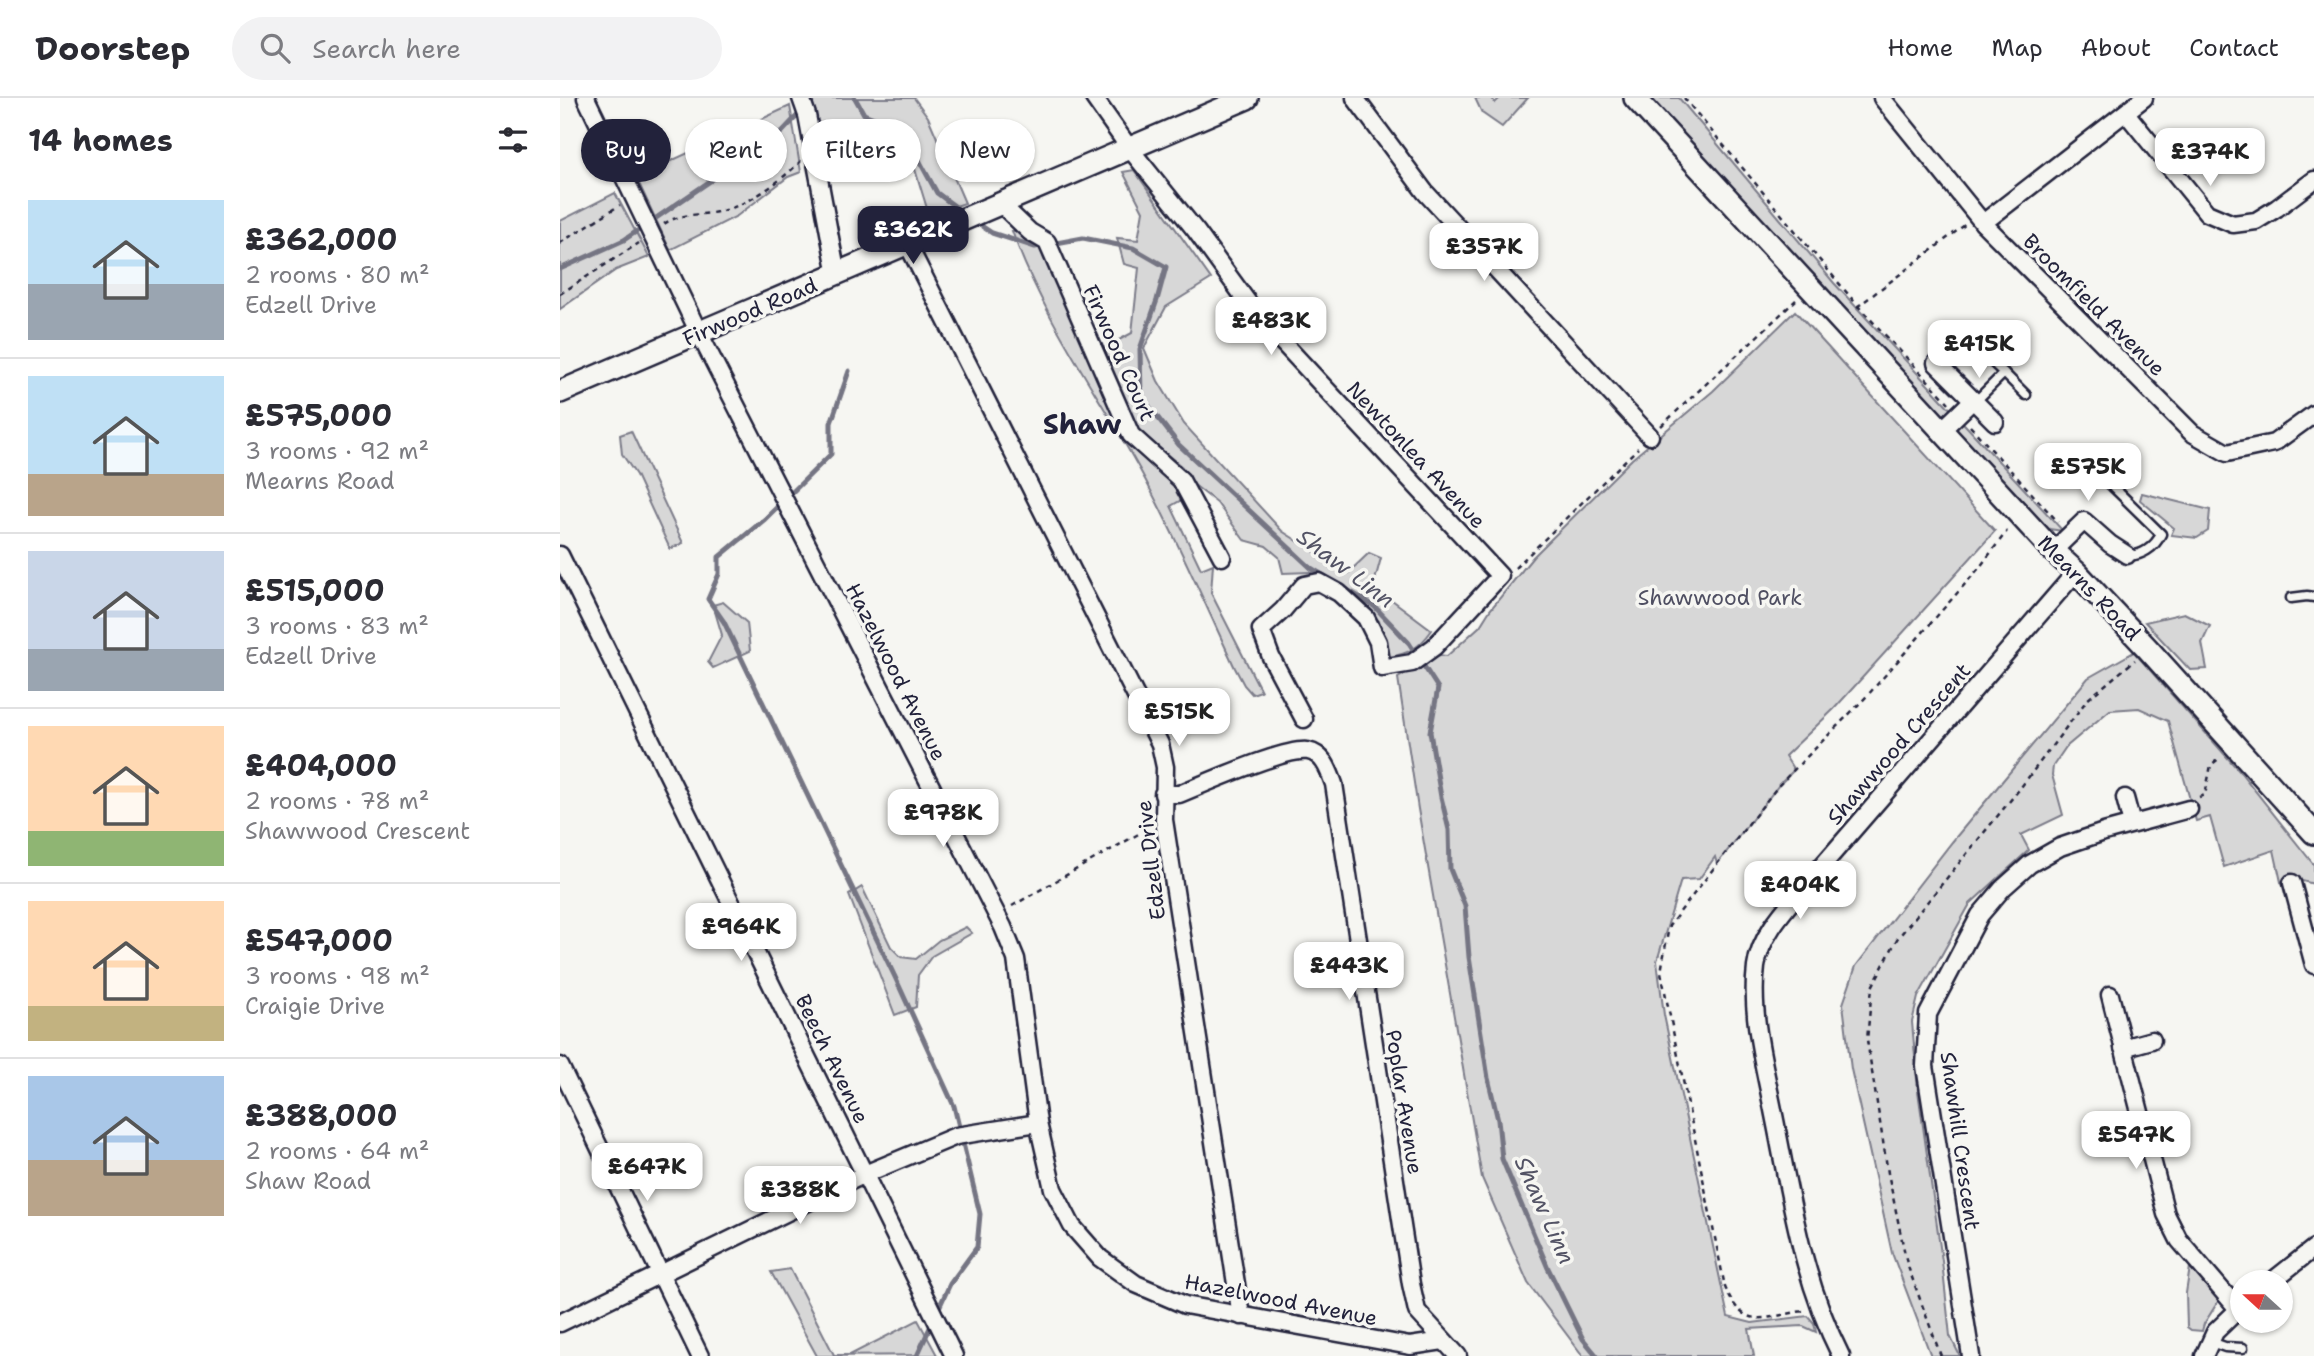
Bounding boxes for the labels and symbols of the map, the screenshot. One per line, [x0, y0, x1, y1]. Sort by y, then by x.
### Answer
pin: £374K [2161, 129, 2259, 188]
pin: £362K [864, 206, 962, 266]
pin: £357K [1435, 223, 1533, 283]
street label: Broomfield Avenue [2017, 228, 2171, 382]
street label: Firwood Road [678, 271, 822, 353]
street label: Firwood Court [1076, 280, 1162, 426]
pin: £483K [1222, 298, 1320, 357]
pin: £415K [1930, 320, 2028, 380]
street label: Newtonlea Avenue [1340, 375, 1492, 535]
district label: Shaw [1043, 405, 1122, 443]
pin: £575K [2039, 444, 2137, 503]
water label: Shaw Linn [1291, 521, 1401, 615]
street label: Mearns Road [2031, 529, 2147, 647]
street label: Hazelwood Avenue [839, 578, 953, 766]
park label: Shawwood Park [1638, 584, 1802, 612]
street label: Shawwood Crescent [1821, 657, 1977, 831]
pin: £515K [1130, 688, 1228, 748]
pin: £978K [894, 790, 992, 849]
street label: Edzell Drive [1130, 798, 1172, 922]
pin: £404K [1751, 862, 1849, 921]
pin: £964K [692, 904, 790, 963]
pin: £443K [1300, 942, 1398, 1002]
street label: Beech Avenue [789, 990, 875, 1128]
street label: Poplar Avenue [1379, 1028, 1429, 1176]
street label: Shawhill Crescent [1934, 1050, 1986, 1232]
pin: £547K [2087, 1112, 2185, 1171]
pin: £647K [598, 1144, 696, 1203]
water label: Shaw Linn [1508, 1151, 1582, 1269]
pin: £388K [751, 1166, 849, 1226]
street label: Hazelwood Avenue [1182, 1268, 1380, 1332]
north arrow [2230, 1270, 2292, 1334]

